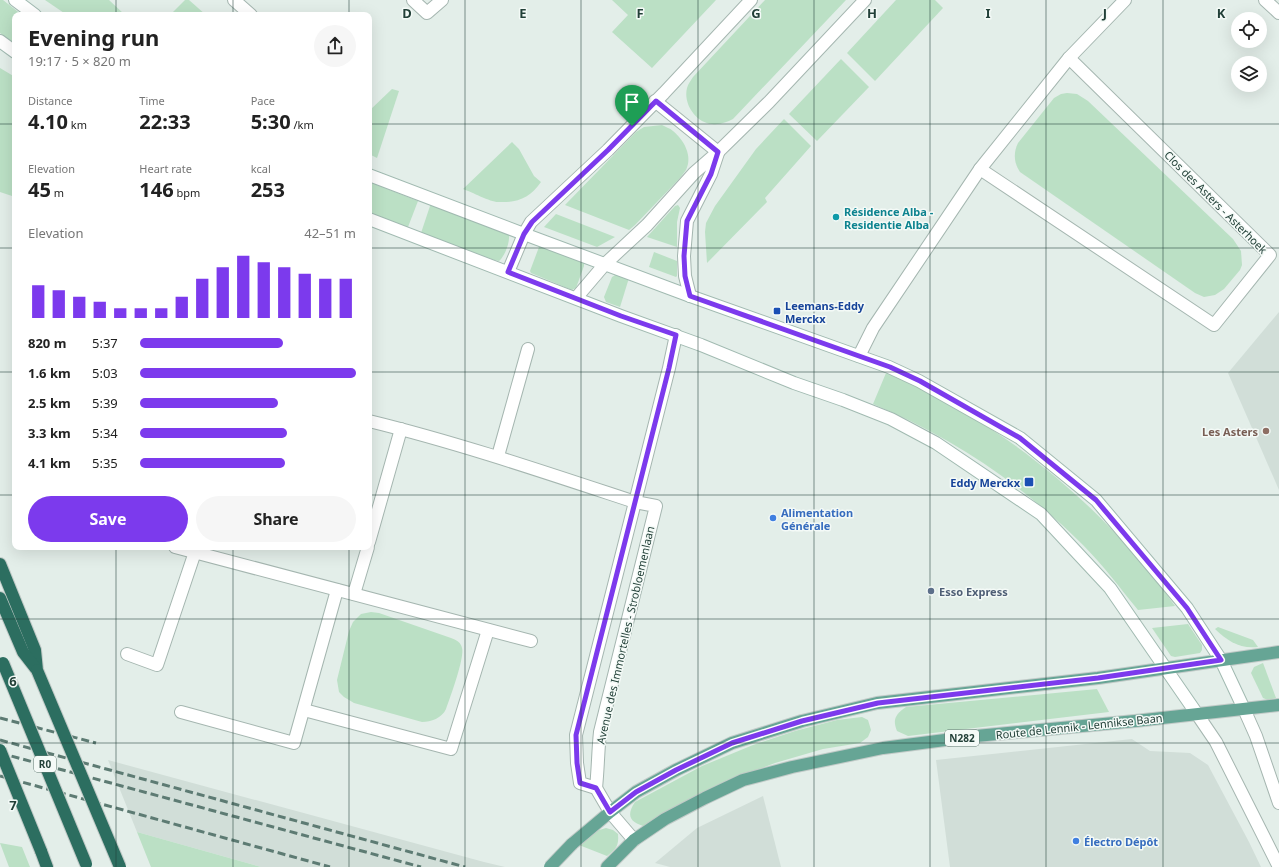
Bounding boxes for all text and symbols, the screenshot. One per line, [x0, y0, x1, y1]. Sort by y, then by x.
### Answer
text: D [402, 4, 412, 22]
text: E [519, 4, 527, 22]
text: F [636, 4, 644, 22]
text: G [751, 4, 761, 22]
text: H [867, 4, 877, 22]
text: I [985, 4, 991, 22]
text: J [1102, 4, 1107, 22]
text: K [1217, 4, 1226, 22]
map controls [1231, 12, 1267, 92]
button: locate [1231, 12, 1267, 48]
text: Evening run [28, 22, 159, 52]
button: share [314, 25, 356, 67]
text: 19:17 · 5 × 820 m [28, 52, 131, 70]
button: layers [1231, 56, 1267, 92]
pin [615, 85, 649, 126]
icon: arrive [621, 91, 643, 113]
text: Distance [28, 93, 73, 108]
text: Time [139, 93, 165, 108]
text: Pace [251, 93, 275, 108]
text: 4.10 [28, 108, 68, 135]
text: 22:33 [139, 108, 191, 135]
text: 5:30 [251, 108, 291, 135]
text: km [68, 117, 87, 132]
text: /km [291, 117, 314, 132]
street label: Clos des Asters - Asterhoek [1161, 147, 1271, 257]
text: Elevation [28, 161, 75, 176]
text: Heart rate [139, 161, 192, 176]
text: kcal [251, 161, 271, 176]
text: 45 [28, 176, 51, 203]
text: 146 [139, 176, 174, 203]
text: 253 [251, 176, 285, 203]
text: m [51, 185, 64, 200]
text: bpm [174, 185, 200, 200]
place label: Résidence Alba - Residentie Alba [844, 204, 934, 232]
marker: Résidence Alba - Residentie Alba [831, 212, 841, 222]
text: Elevation [28, 224, 84, 242]
text: 42–51 m [304, 224, 356, 242]
place label: Leemans-Eddy Merckx [785, 298, 865, 326]
marker: Leemans-Eddy Merckx [772, 306, 782, 316]
text: 820 m [28, 334, 66, 352]
text: 5:37 [92, 334, 118, 352]
text: 1.6 km [28, 364, 71, 382]
text: 5:03 [92, 364, 118, 382]
text: 2.5 km [28, 394, 71, 412]
text: 5:39 [92, 394, 118, 412]
text: 3.3 km [28, 424, 71, 442]
text: 5:34 [92, 424, 118, 442]
place label: Les Asters [1202, 424, 1258, 439]
marker: Les Asters [1261, 426, 1271, 436]
text: 4.1 km [28, 454, 71, 472]
text: 5:35 [92, 454, 118, 472]
place label: Eddy Merckx [950, 475, 1021, 490]
marker: Eddy Merckx [1023, 476, 1035, 488]
button: Save [28, 496, 188, 542]
button: Share [196, 496, 356, 542]
place label: Alimentation Générale [781, 505, 853, 533]
marker: Alimentation Générale [768, 513, 778, 523]
street label: Avenue des Immortelles - Strobloemenlaan [593, 524, 657, 746]
place label: Esso Express [939, 584, 1008, 599]
marker: Esso Express [926, 586, 936, 596]
text: 6 [9, 672, 17, 690]
street label: Route de Lennik - Lennikse Baan [995, 710, 1163, 742]
road number: N282 [945, 730, 979, 746]
road number: R0 [34, 756, 56, 772]
text: 7 [9, 796, 17, 814]
place label: Électro Dépôt [1084, 834, 1158, 849]
marker: Électro Dépôt [1071, 836, 1081, 846]

